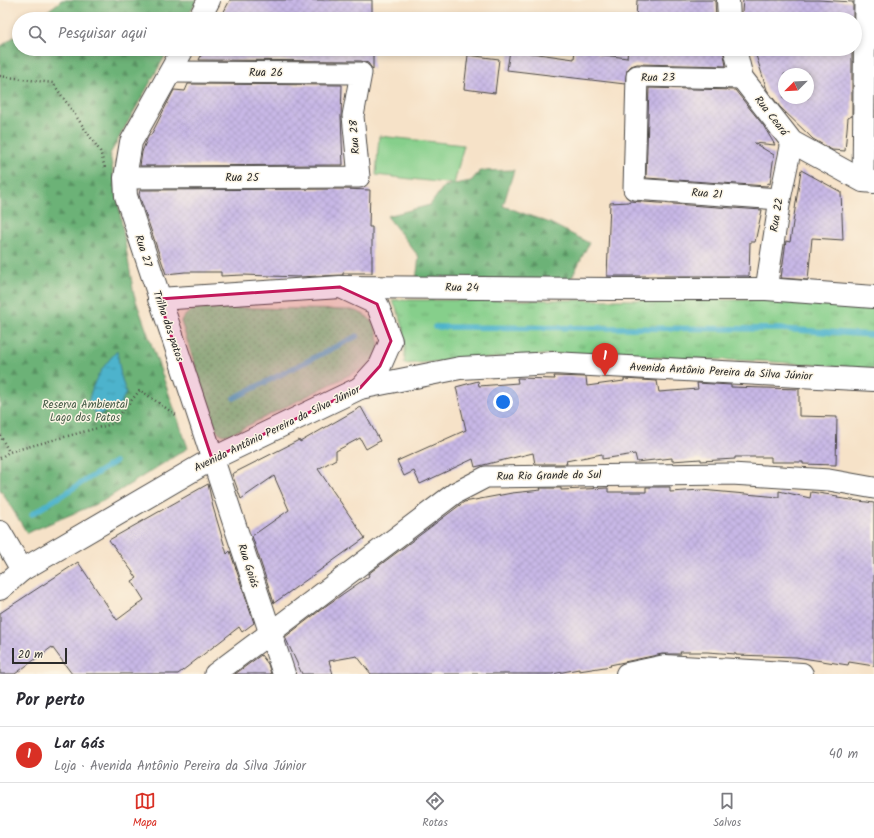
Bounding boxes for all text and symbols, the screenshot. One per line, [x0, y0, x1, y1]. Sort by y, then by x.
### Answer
search box [12, 12, 862, 56]
text: Pesquisar aqui [58, 22, 147, 46]
icon: search [26, 23, 48, 45]
street label: Rua 26 [249, 64, 283, 82]
north arrow [778, 68, 814, 104]
street label: Rua 23 [641, 69, 675, 87]
street label: Rua Ceará [749, 92, 794, 141]
street label: Rua 28 [345, 119, 365, 155]
street label: Rua 25 [225, 169, 260, 187]
street label: Rua 21 [691, 184, 723, 204]
street label: Rua 22 [765, 197, 789, 233]
street label: Rua 27 [129, 233, 157, 270]
street label: Rua 24 [445, 279, 479, 297]
street label: Trilha dos patos [147, 288, 189, 364]
pin: 1 [592, 343, 618, 376]
street label: Avenida Antônio Pereira da Silva Júnior [629, 358, 814, 386]
street label: Avenida Antônio Pereira da Silva Júnior [191, 380, 364, 477]
your location [493, 392, 513, 412]
park label: Reserva Ambiental Lago dos Patos [42, 396, 128, 427]
street label: Rua Rio Grande do Sul [497, 466, 602, 486]
street label: Rua Goiás [232, 542, 264, 591]
scale bar [12, 646, 67, 665]
text: 20 m [18, 646, 43, 664]
text: Por perto [16, 687, 85, 714]
text: Lar Gás [54, 732, 105, 756]
text: 1 [27, 744, 31, 765]
text: 40 m [829, 744, 858, 765]
text: Loja · Avenida Antônio Pereira da Silva Júnior [54, 756, 306, 777]
tab: Mapa [133, 790, 157, 832]
tab: Rotas [422, 790, 448, 832]
tab: Salvos [713, 790, 741, 832]

